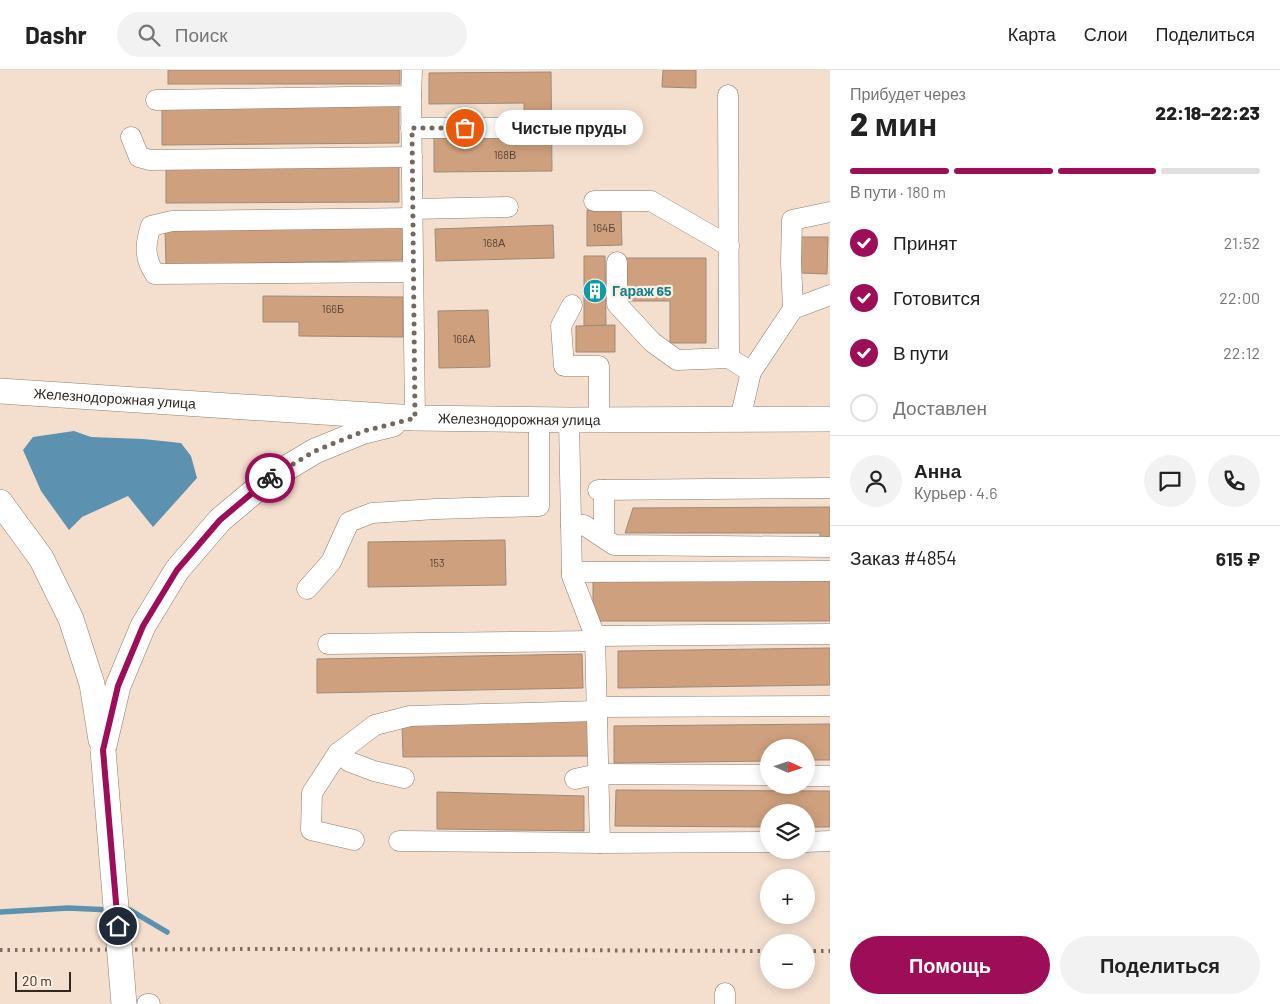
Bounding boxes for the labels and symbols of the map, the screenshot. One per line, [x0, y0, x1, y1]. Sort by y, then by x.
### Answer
pin [444, 107, 486, 149]
callout: Чистые пруды [495, 110, 642, 146]
house number: 168В [494, 148, 516, 161]
house number: 164Б [593, 221, 615, 234]
house number: 168А [483, 236, 506, 249]
building icon: Гараж 65 [582, 278, 608, 304]
place label: Гараж 65 [612, 282, 672, 299]
house number: 166Б [322, 302, 344, 315]
house number: 166А [453, 332, 476, 345]
street label: Железнодорожная улица [33, 384, 197, 412]
street label: Железнодорожная улица [438, 409, 601, 428]
courier [245, 453, 295, 503]
house number: 153 [429, 556, 445, 569]
north arrow [760, 739, 815, 794]
pin [97, 905, 139, 947]
scale bar [15, 969, 71, 992]

